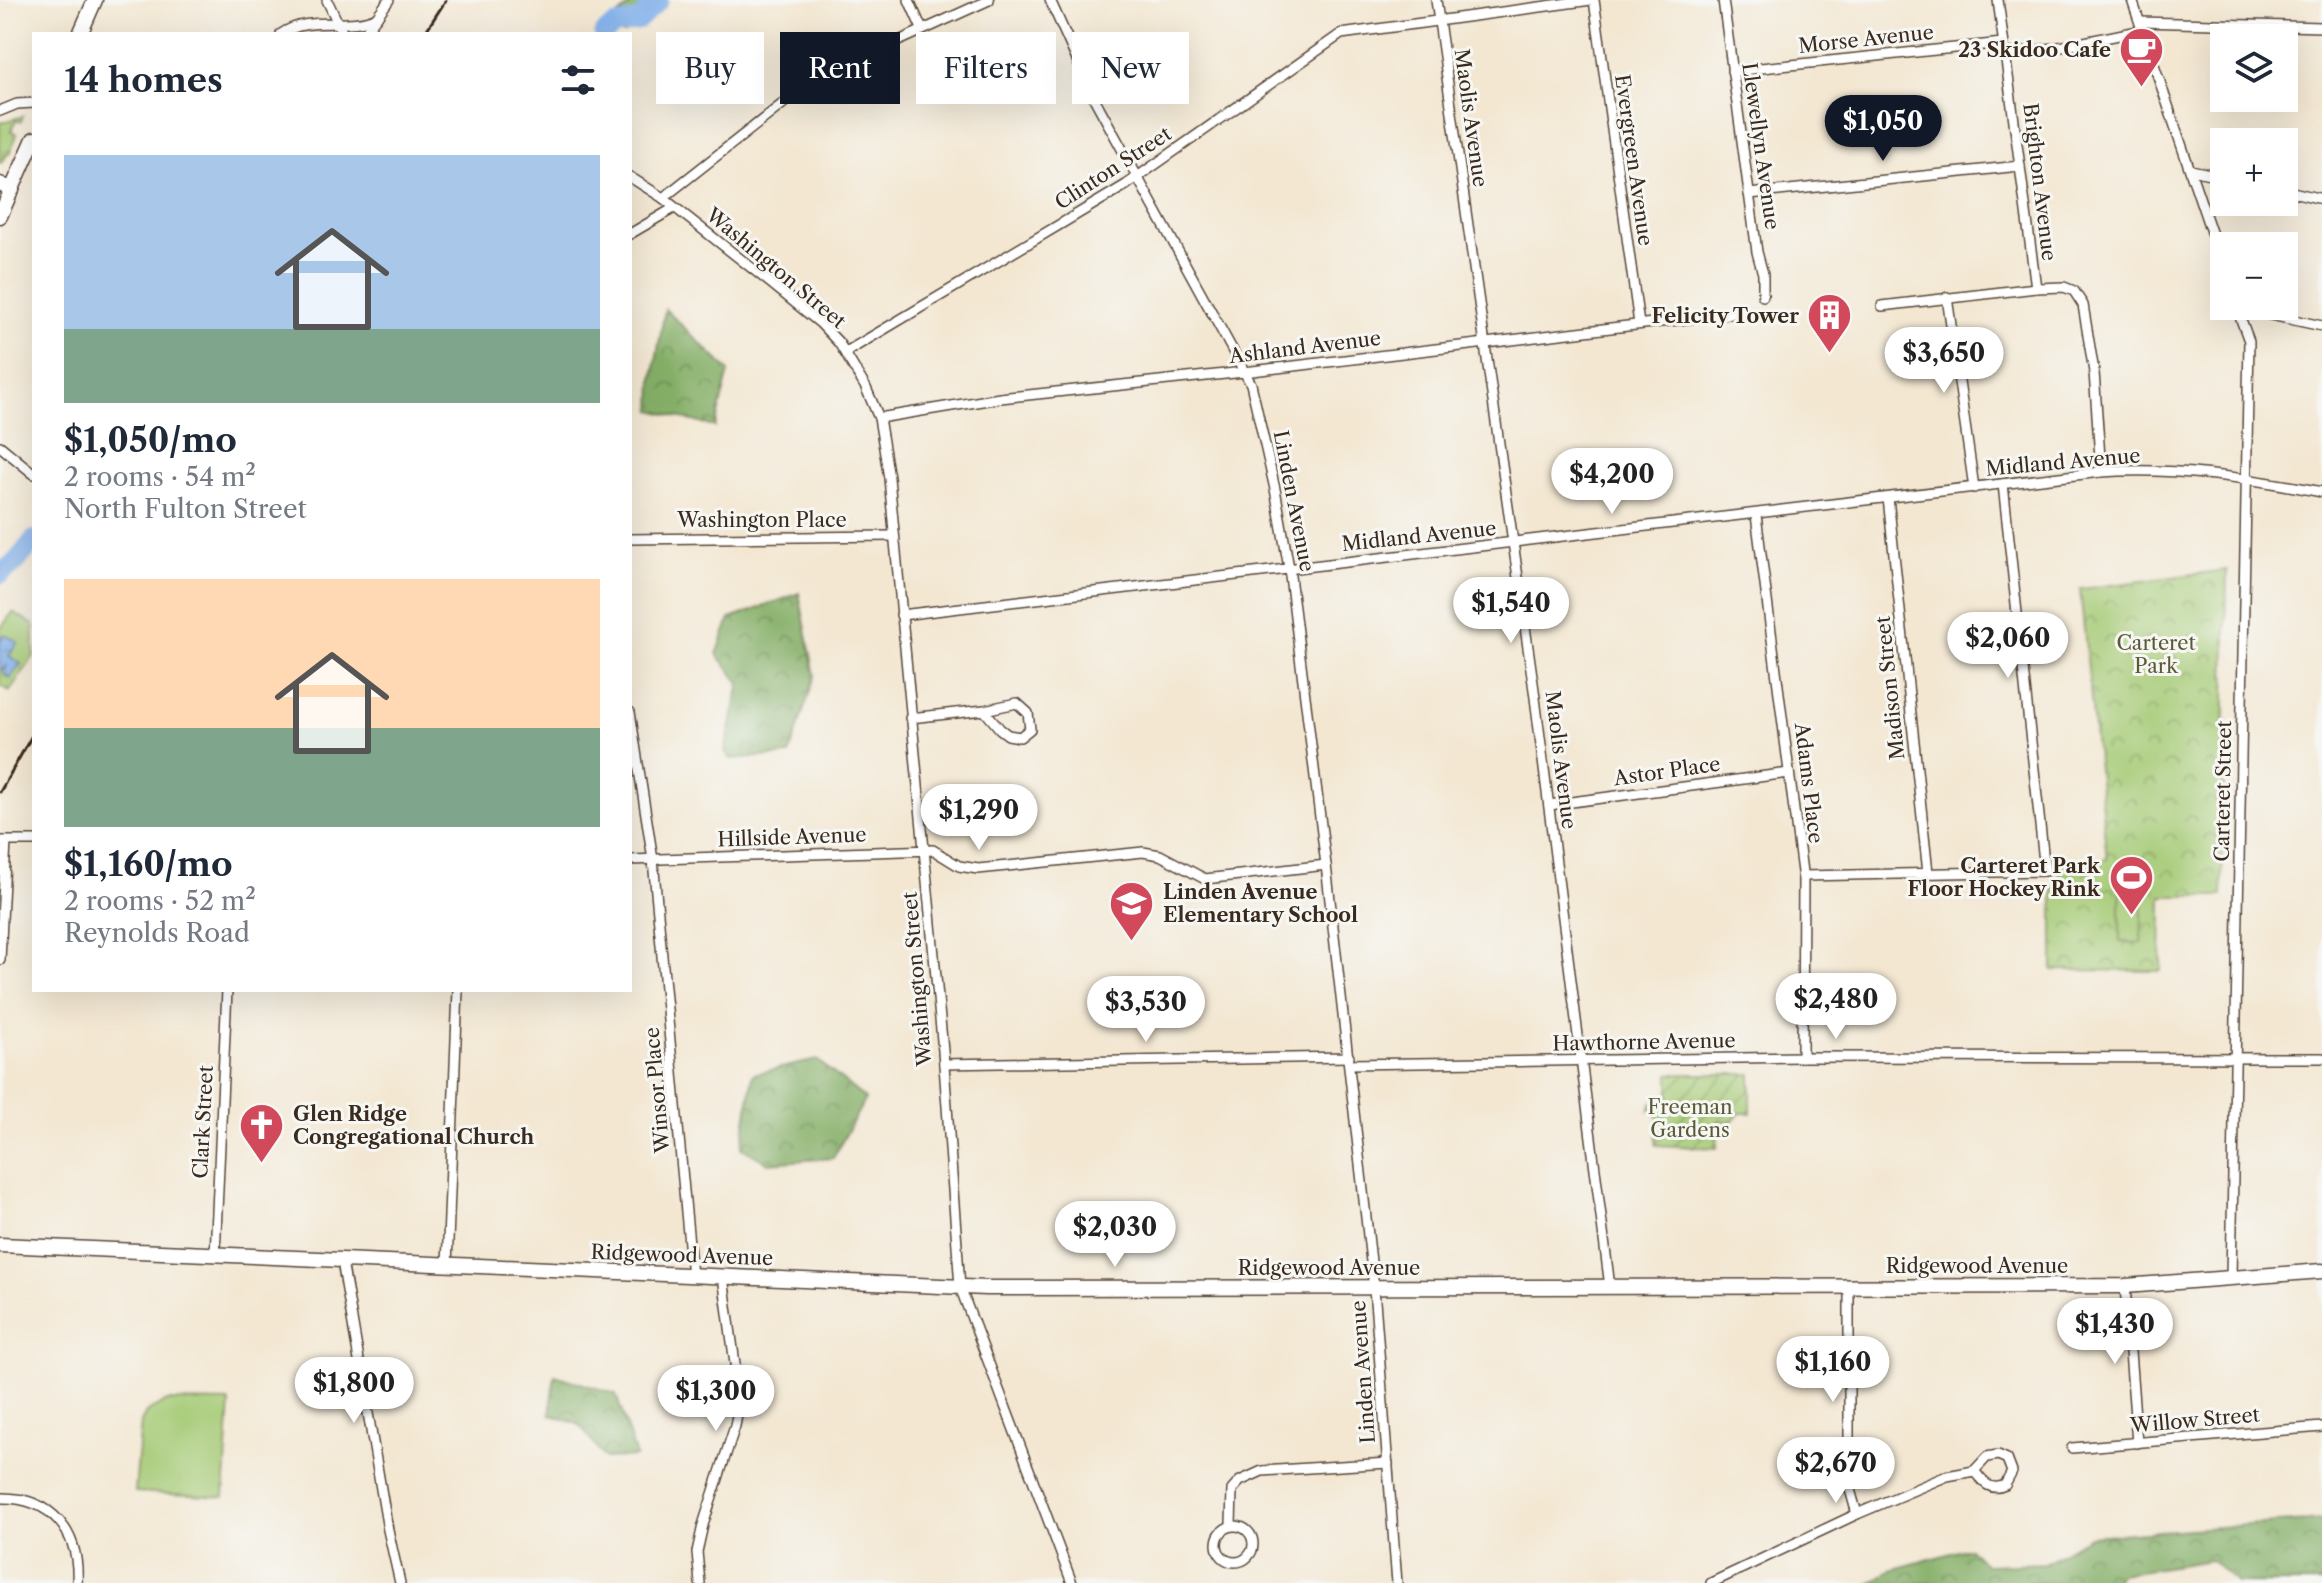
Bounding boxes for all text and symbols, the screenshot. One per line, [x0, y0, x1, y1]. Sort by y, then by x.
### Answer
street label: Morse Avenue [1797, 20, 1935, 58]
map controls [2210, 24, 2298, 320]
button: layers [2210, 24, 2298, 112]
cafe icon: 23 Skidoo Cafe [2118, 26, 2166, 89]
chip: Buy [656, 32, 764, 104]
chip: Rent [780, 32, 900, 104]
chip: Filters [916, 32, 1056, 104]
chip: New [1072, 32, 1189, 104]
place label: 23 Skidoo Cafe [1958, 38, 2111, 62]
street label: Maolis Avenue [1449, 47, 1493, 189]
icon: filters [556, 58, 600, 102]
text: 14 homes [64, 59, 223, 101]
street label: Llewellyn Avenue [1737, 61, 1785, 231]
street label: Evergreen Avenue [1610, 73, 1658, 247]
pin: $1,050 [1818, 95, 1948, 163]
street label: Brighton Avenue [2018, 102, 2062, 262]
text: $1,050 [1843, 105, 1923, 137]
street label: Clinton Street [1050, 121, 1176, 215]
button: + [2210, 128, 2298, 216]
street label: Washington Street [701, 202, 851, 333]
icon: home [260, 207, 404, 351]
button: − [2210, 232, 2298, 320]
building icon: Felicity Tower [1806, 292, 1854, 355]
place label: Felicity Tower [1652, 304, 1799, 328]
street label: Ashland Avenue [1227, 326, 1382, 368]
pin: $3,650 [1879, 327, 2009, 395]
text: $3,650 [1903, 337, 1985, 369]
text: $1,050/mo [64, 419, 237, 461]
street label: Linden Avenue [1269, 428, 1319, 574]
street label: Midland Avenue [1985, 443, 2141, 481]
pin: $4,200 [1547, 448, 1677, 516]
text: $4,200 [1569, 458, 1655, 490]
text: 2 rooms · 54 m² [64, 461, 256, 493]
text: North Fulton Street [64, 493, 307, 525]
street label: Washington Place [676, 508, 847, 532]
street label: Midland Avenue [1341, 516, 1497, 556]
pin: $1,540 [1446, 577, 1576, 645]
text: $1,540 [1471, 587, 1551, 619]
pin: $2,060 [1943, 612, 2073, 680]
street label: Madison Street [1871, 615, 1909, 761]
text: $2,060 [1965, 622, 2051, 654]
icon: home [260, 631, 404, 775]
park label: Carteret Park [2116, 631, 2196, 678]
street label: Maolis Avenue [1541, 689, 1581, 831]
street label: Adams Place [1790, 720, 1828, 845]
street label: Carteret Street [2210, 720, 2236, 862]
street label: Astor Place [1611, 752, 1722, 791]
pin: $1,290 [914, 784, 1044, 852]
text: $1,290 [939, 794, 1019, 826]
street label: Hillside Avenue [717, 822, 867, 852]
text: $1,160/mo [64, 843, 233, 885]
sports icon: Carteret Park Floor Hockey Rink [2107, 853, 2155, 916]
place label: Carteret Park Floor Hockey Rink [1908, 854, 2101, 901]
school or university icon: Linden Avenue Elementary School [1108, 880, 1156, 943]
place label: Linden Avenue Elementary School [1163, 880, 1358, 927]
text: 2 rooms · 52 m² [64, 885, 256, 917]
street label: Washington Street [897, 891, 937, 1068]
text: Reynolds Road [64, 917, 250, 949]
pin: $2,480 [1771, 973, 1901, 1041]
pin: $3,530 [1081, 976, 1211, 1044]
text: $2,480 [1794, 983, 1879, 1015]
text: $3,530 [1105, 986, 1187, 1018]
street label: Winsor Place [640, 1026, 675, 1155]
street label: Hawthorne Avenue [1552, 1028, 1736, 1056]
street label: Clark Street [188, 1065, 218, 1179]
park label: Freeman Gardens [1647, 1095, 1733, 1142]
church icon: Glen Ridge Congregational Church [238, 1102, 286, 1165]
place label: Glen Ridge Congregational Church [293, 1102, 534, 1149]
pin: $2,030 [1050, 1201, 1180, 1269]
text: $2,030 [1073, 1211, 1157, 1243]
street label: Ridgewood Avenue [590, 1240, 774, 1270]
street label: Ridgewood Avenue [1886, 1254, 2068, 1278]
street label: Ridgewood Avenue [1238, 1256, 1420, 1280]
pin: $1,430 [2050, 1298, 2180, 1366]
street label: Linden Avenue [1346, 1300, 1380, 1444]
text: $1,430 [2075, 1308, 2155, 1340]
pin: $1,160 [1768, 1336, 1898, 1404]
text: $1,160 [1794, 1346, 1872, 1378]
pin: $1,800 [289, 1357, 419, 1425]
pin: $1,300 [651, 1365, 781, 1433]
text: $1,800 [313, 1367, 395, 1399]
text: $1,300 [675, 1375, 757, 1407]
street label: Willow Street [2128, 1402, 2261, 1438]
pin: $2,670 [1771, 1437, 1901, 1505]
text: $2,670 [1795, 1447, 1877, 1479]

